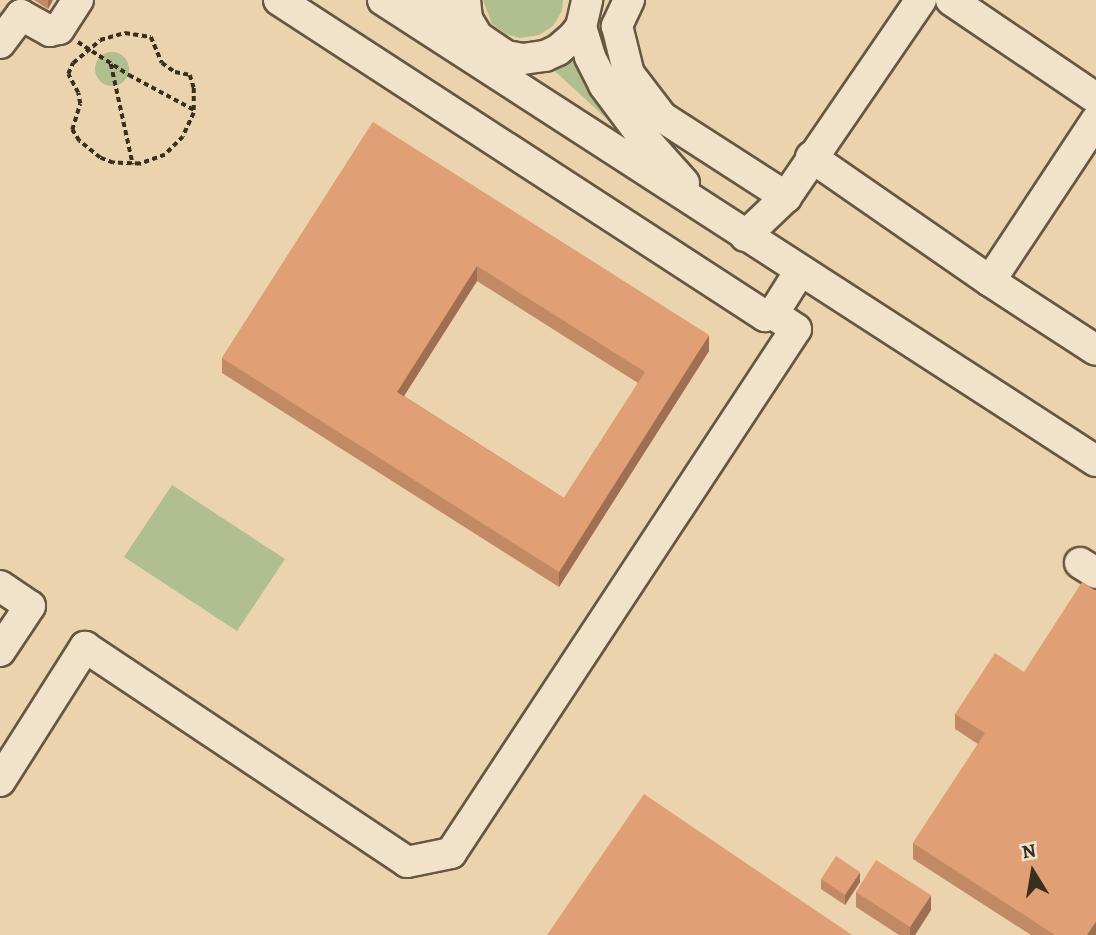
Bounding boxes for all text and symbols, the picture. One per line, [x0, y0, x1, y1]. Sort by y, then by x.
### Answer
north arrow [998, 837, 1068, 907]
text: N [1020, 837, 1038, 865]

